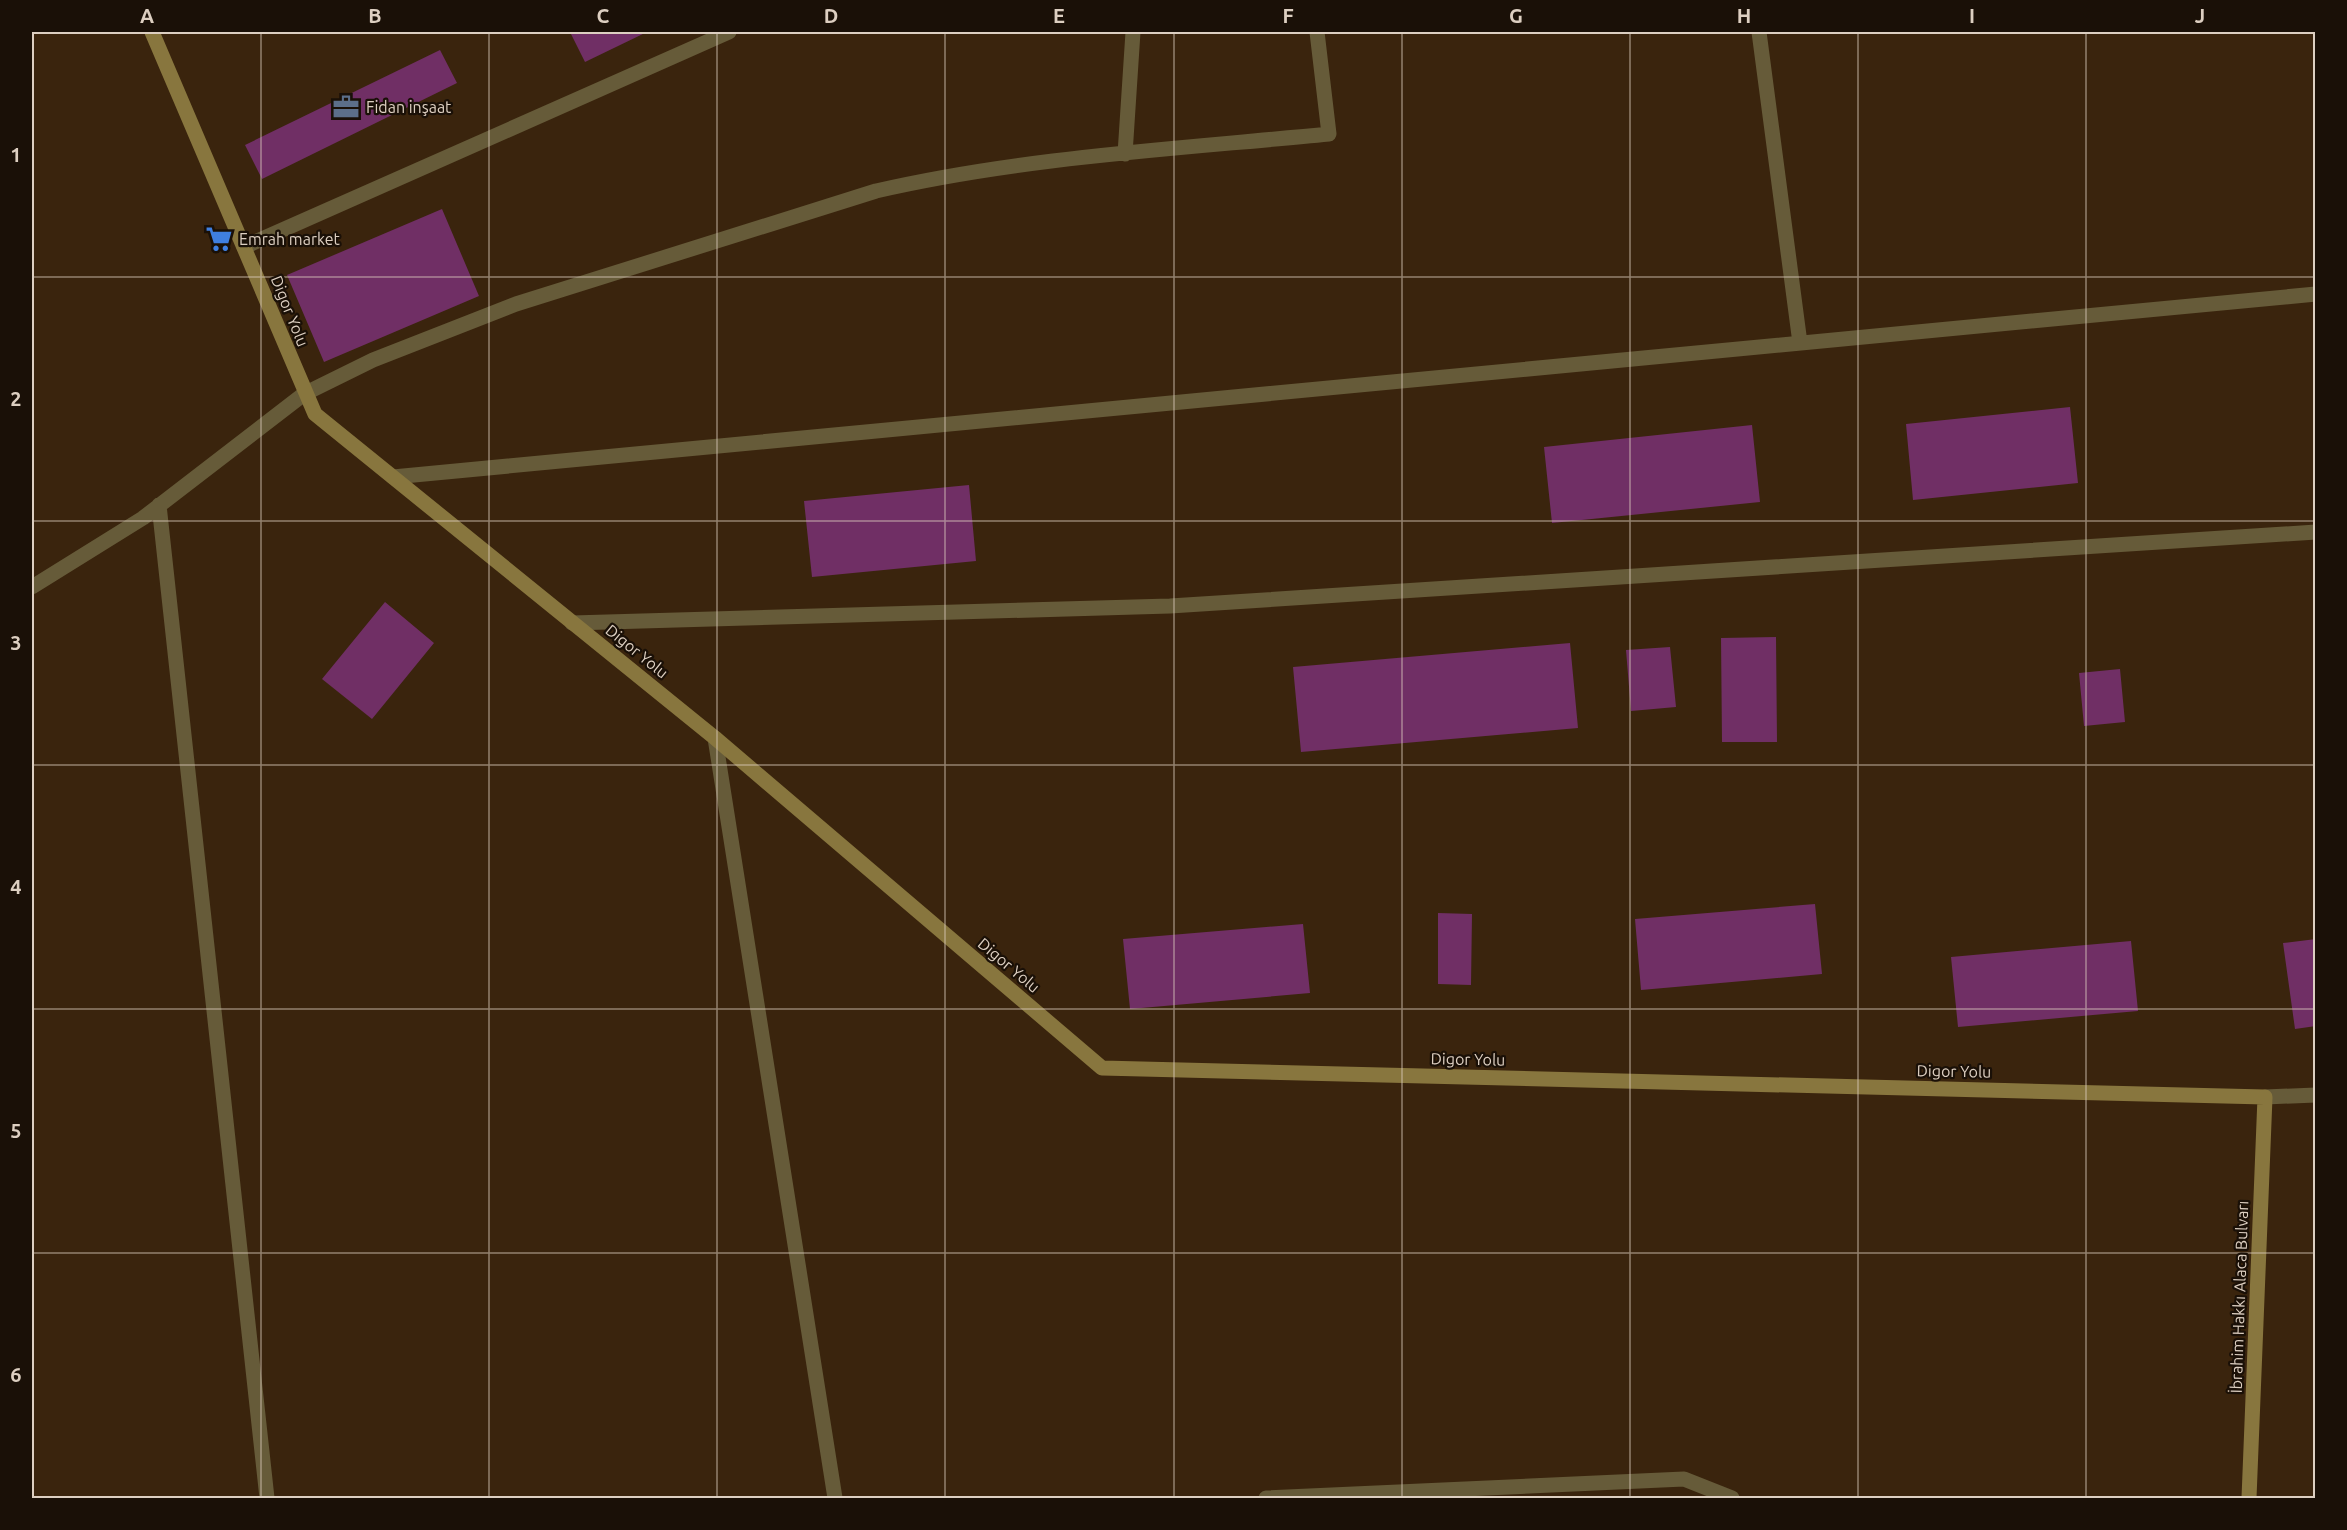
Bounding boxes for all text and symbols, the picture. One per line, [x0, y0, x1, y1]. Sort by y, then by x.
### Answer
text: A [140, 4, 154, 27]
text: B [368, 4, 382, 27]
text: C [597, 4, 610, 27]
text: D [824, 4, 838, 27]
text: E [1053, 4, 1065, 27]
text: F [1282, 4, 1294, 27]
text: G [1509, 4, 1523, 27]
text: H [1737, 4, 1751, 27]
text: I [1969, 4, 1975, 27]
text: J [2195, 4, 2205, 27]
office icon: Fidan inşaat [331, 92, 361, 122]
place label: Fidan inşaat [366, 98, 452, 116]
text: 1 [10, 143, 22, 166]
supermarket icon: Emrah market [204, 224, 234, 254]
place label: Emrah market [239, 230, 341, 248]
street label: Digor Yolu [268, 273, 312, 349]
text: 2 [10, 387, 22, 410]
street label: Digor Yolu [602, 620, 672, 682]
text: 3 [10, 631, 22, 654]
text: 4 [10, 875, 22, 898]
street label: Digor Yolu [975, 934, 1043, 996]
street label: Digor Yolu [1430, 1049, 1506, 1069]
street label: Digor Yolu [1916, 1061, 1992, 1081]
text: 5 [10, 1119, 22, 1142]
street label: İbrahim Hakkı Alaca Bulvarı [2227, 1200, 2251, 1394]
text: 6 [10, 1363, 22, 1386]

